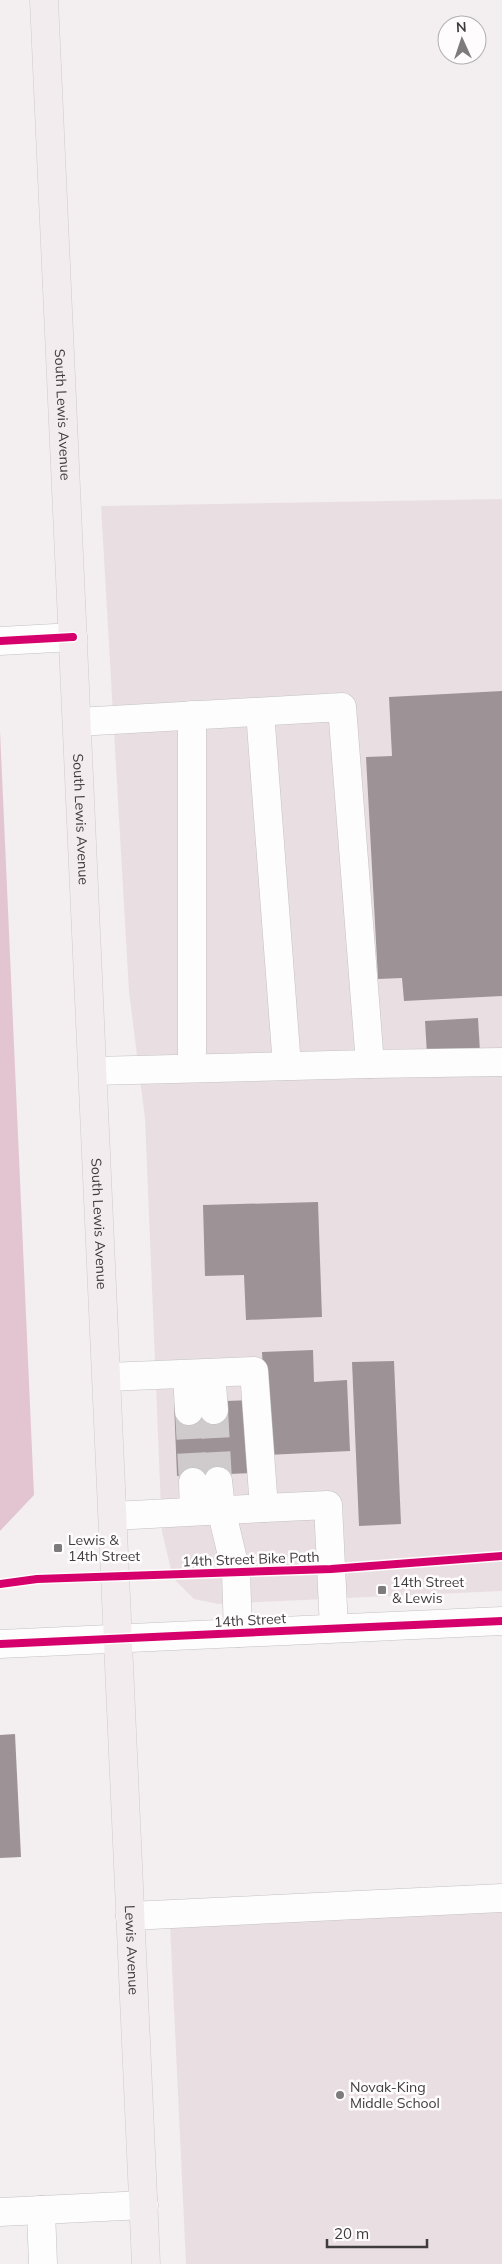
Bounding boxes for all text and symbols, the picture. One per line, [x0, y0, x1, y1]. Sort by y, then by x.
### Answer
north arrow [437, 15, 487, 65]
text: N [456, 18, 467, 36]
street label: South Lewis Avenue [51, 348, 75, 481]
street label: South Lewis Avenue [69, 753, 93, 885]
street label: South Lewis Avenue [87, 1158, 111, 1290]
place label: Lewis & 14th Street [68, 1531, 140, 1565]
marker: Lewis & 14th Street [52, 1542, 64, 1554]
street label: 14th Street Bike Path [182, 1548, 320, 1570]
place label: 14th Street & Lewis [392, 1573, 464, 1607]
marker: 14th Street & Lewis [376, 1584, 388, 1596]
street label: 14th Street [213, 1609, 287, 1631]
street label: Lewis Avenue [121, 1905, 143, 1995]
place label: Novak-King Middle School [350, 2078, 440, 2112]
marker: Novak-King Middle School [334, 2089, 346, 2101]
scale bar [327, 2216, 427, 2248]
text: 20 m [334, 2224, 369, 2243]

